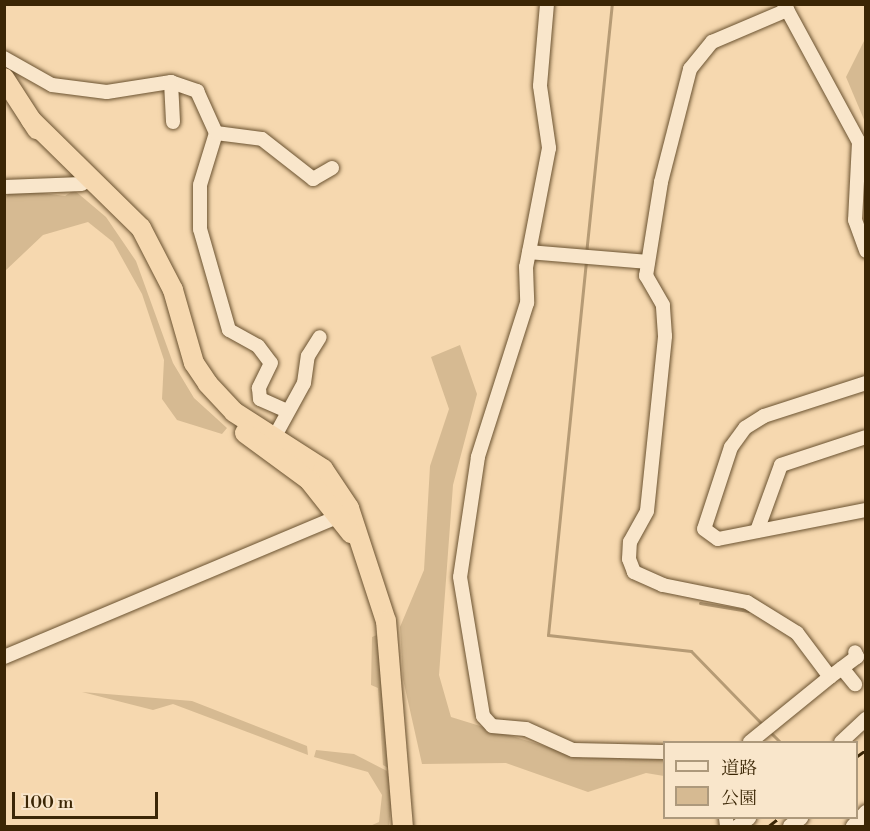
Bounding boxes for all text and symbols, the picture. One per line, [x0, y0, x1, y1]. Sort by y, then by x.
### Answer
legend [663, 741, 858, 819]
text: 道路 [721, 757, 757, 780]
scale bar [15, 780, 160, 818]
text: 公園 [721, 787, 757, 810]
text: 100 m [23, 791, 74, 814]

